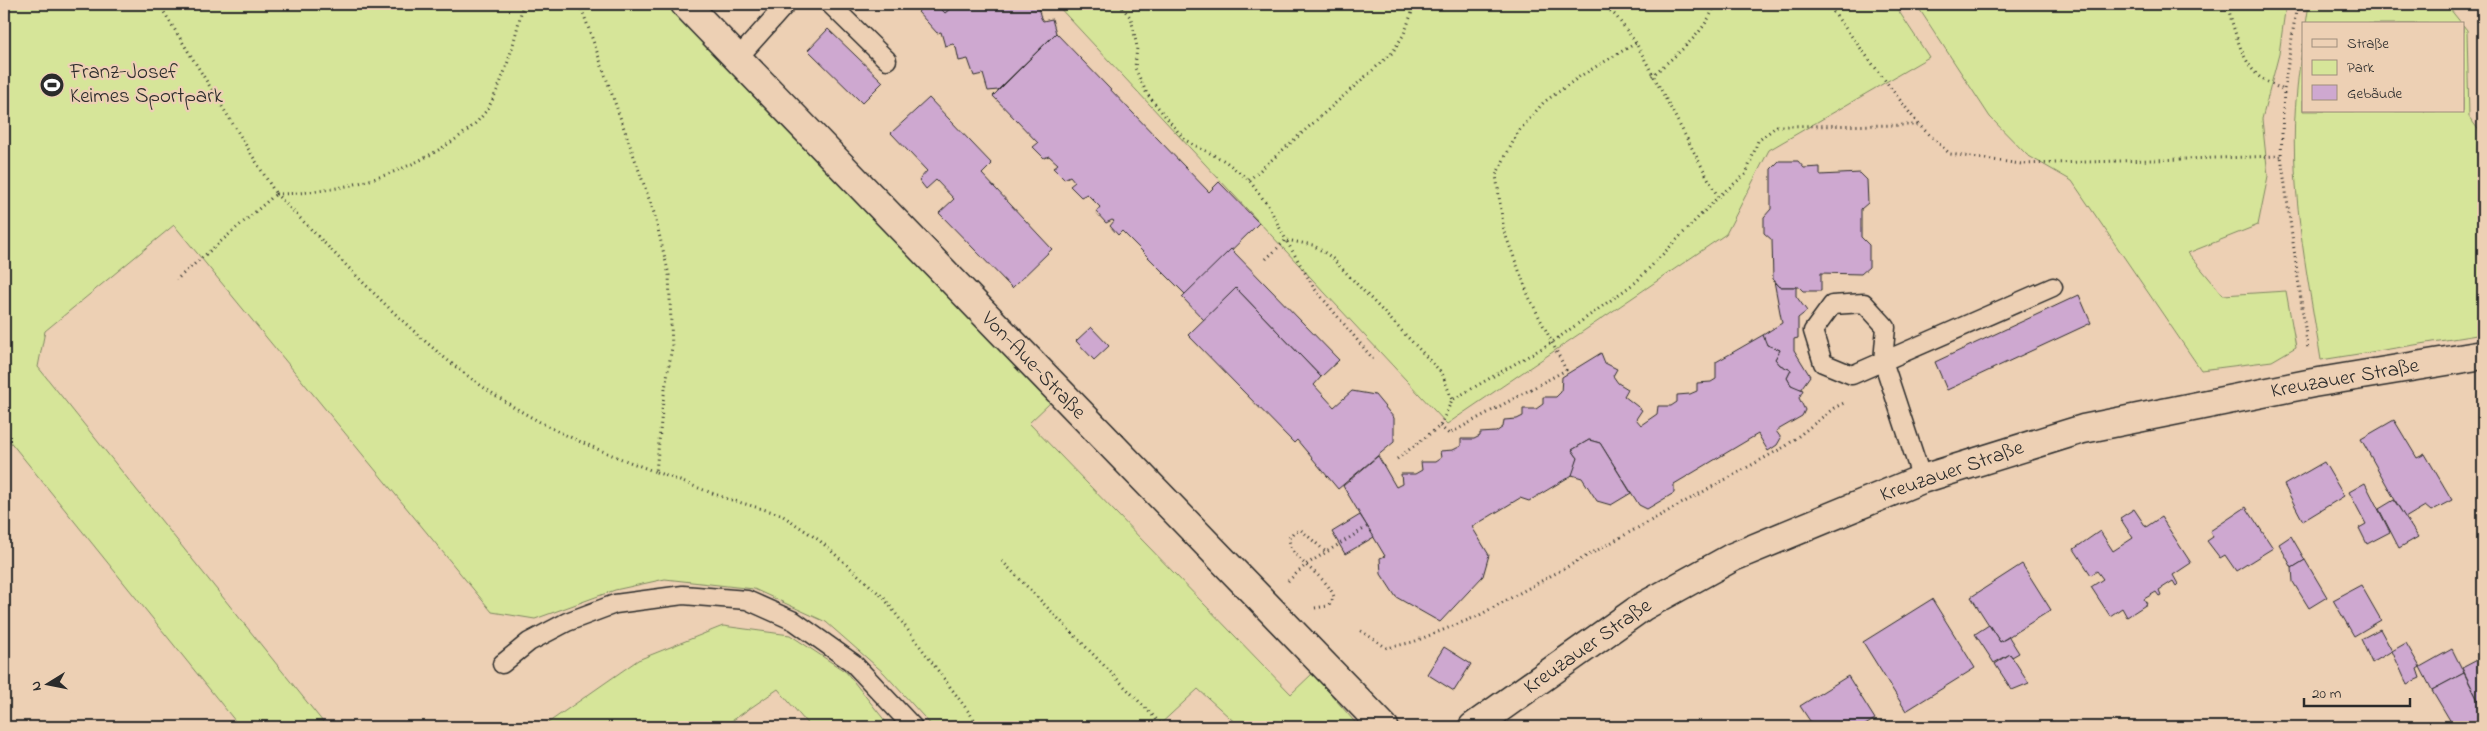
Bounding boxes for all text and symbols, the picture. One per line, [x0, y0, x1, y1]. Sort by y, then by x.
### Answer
legend [2302, 22, 2464, 112]
text: Straße [2347, 33, 2389, 55]
text: Park [2347, 57, 2375, 79]
place label: Franz-Josef Keimes Sportpark [69, 58, 224, 112]
sports icon: Franz-Josef Keimes Sportpark [39, 72, 65, 98]
text: Gebäude [2347, 83, 2403, 105]
street label: Von-Aue-Straße [973, 305, 1093, 427]
street label: Kreuzauer Straße [2268, 351, 2422, 407]
street label: Kreuzauer Straße [1876, 433, 2028, 511]
street label: Kreuzauer Straße [1518, 591, 1659, 702]
north arrow [22, 658, 72, 708]
scale bar [2304, 676, 2411, 708]
text: N [26, 680, 48, 692]
text: 20 m [2312, 683, 2342, 705]

